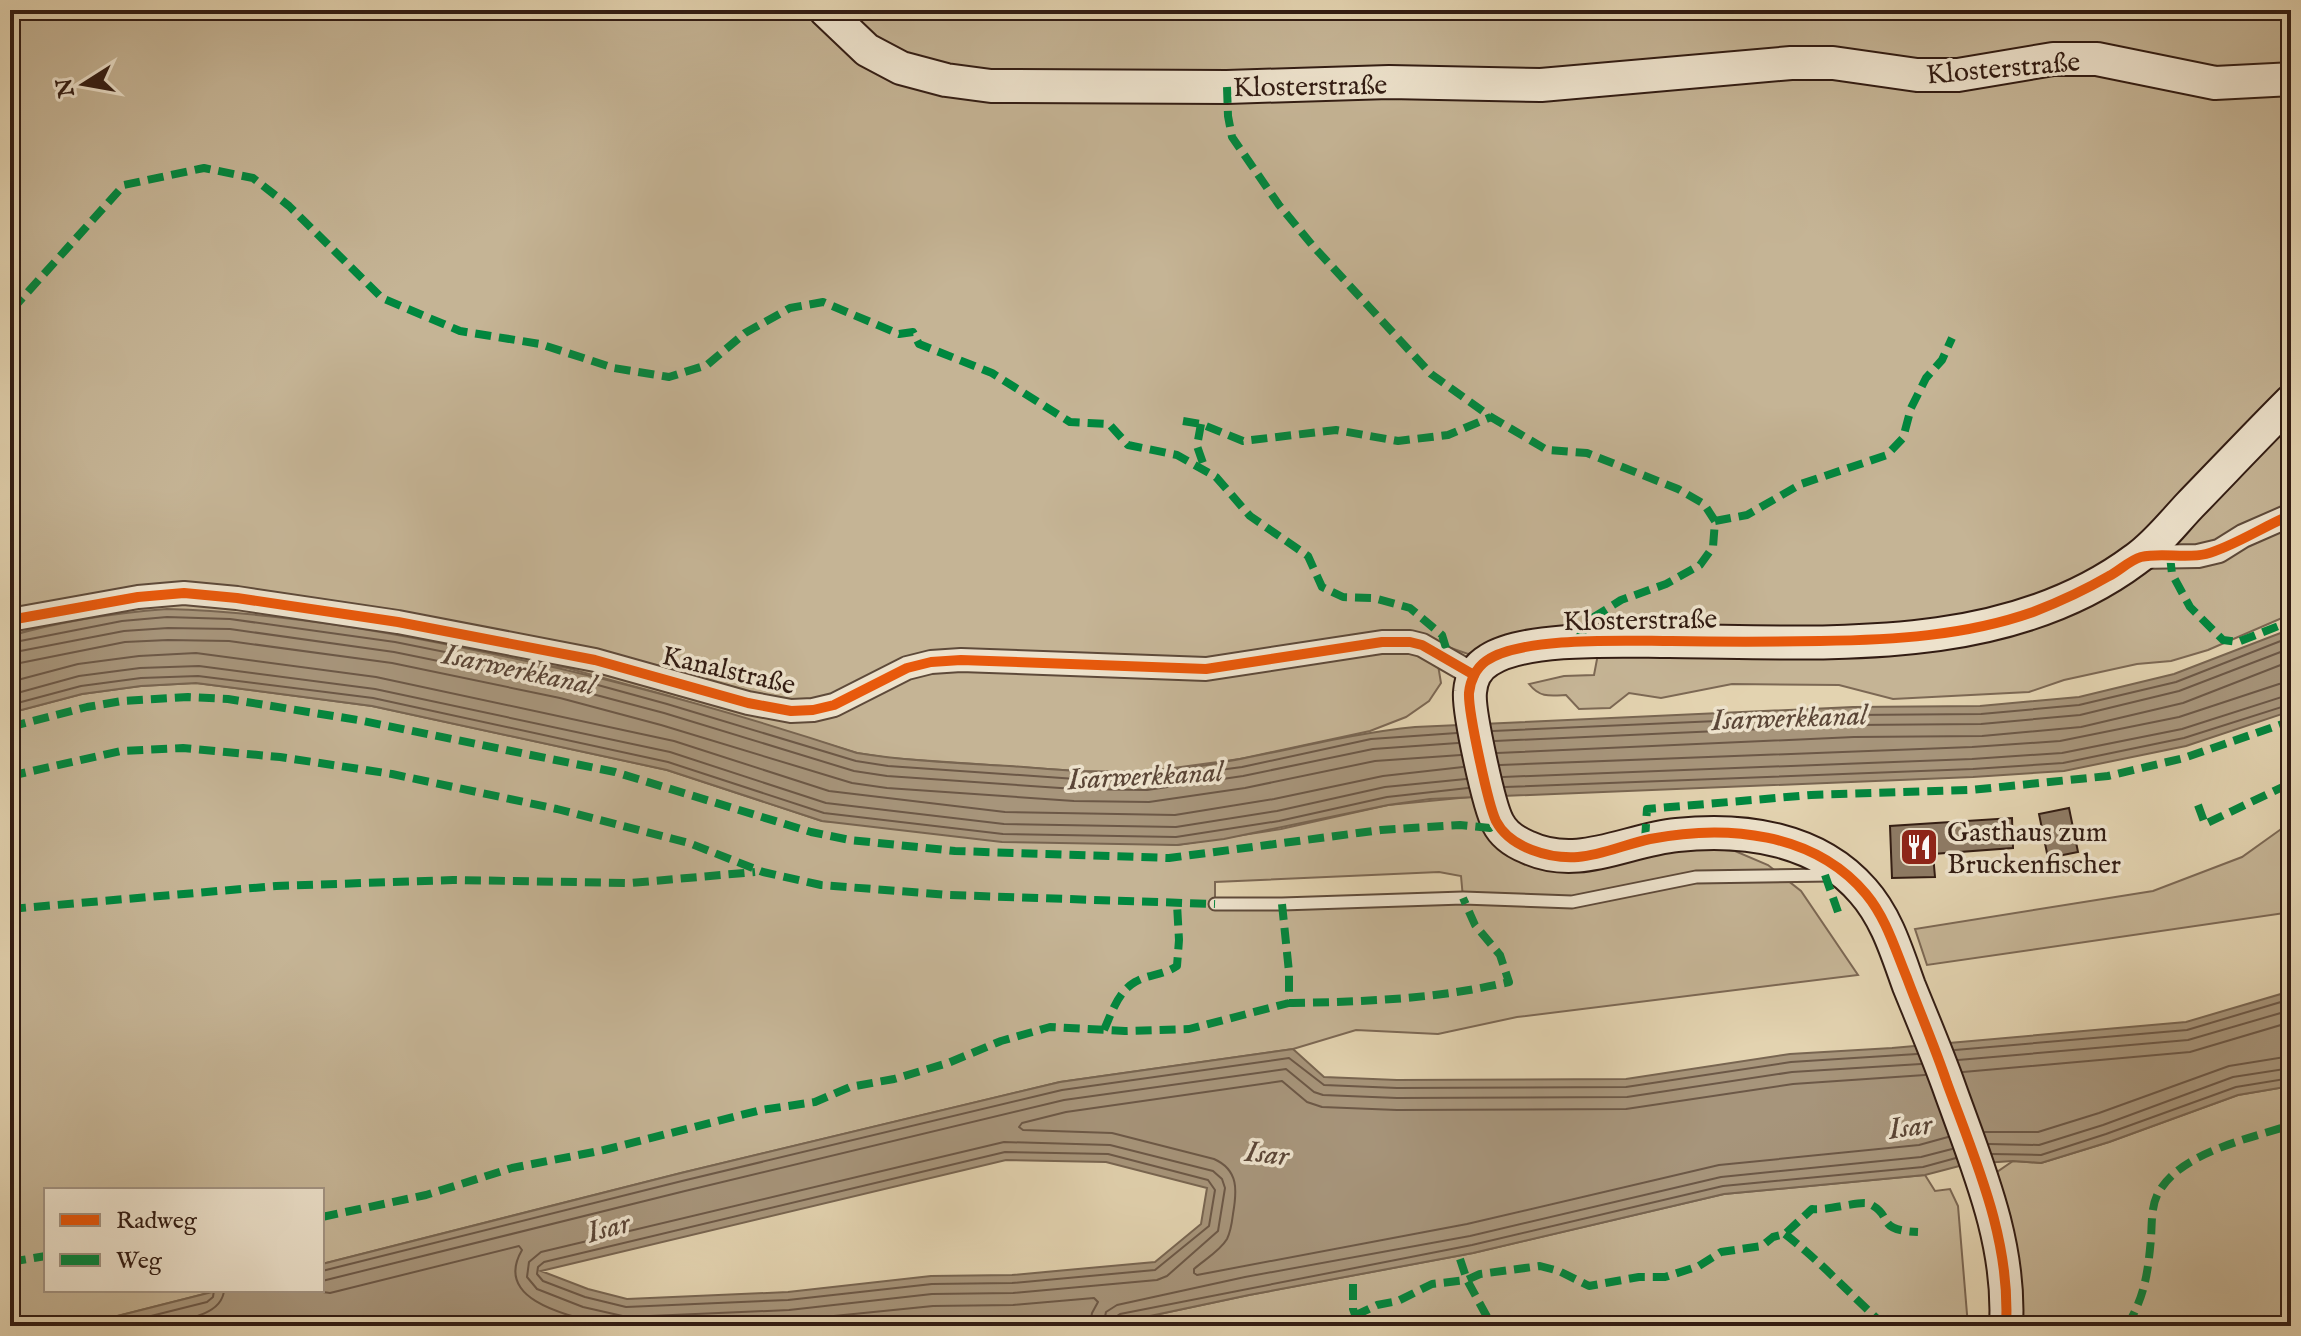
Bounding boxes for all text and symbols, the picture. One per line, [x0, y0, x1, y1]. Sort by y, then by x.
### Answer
north arrow [44, 44, 124, 124]
street label: Klosterstraße [1925, 45, 2082, 94]
street label: Klosterstraße [1232, 69, 1388, 106]
text: N [51, 75, 82, 100]
street label: Klosterstraße [1562, 603, 1718, 640]
water label: Isarwerkkanal [437, 636, 602, 706]
street label: Kanalstraße [658, 639, 799, 704]
water label: Isarwerkkanal [1710, 697, 1871, 741]
water label: Isarwerkkanal [1065, 754, 1227, 800]
place label: Gasthaus zum Bruckenfischer [1947, 816, 2121, 883]
restaurant icon: Gasthaus zum Bruckenfischer [1898, 826, 1940, 868]
water label: Isar [1885, 1106, 1936, 1150]
water label: Isar [1242, 1133, 1293, 1177]
legend [44, 1188, 324, 1292]
water label: Isar [582, 1204, 636, 1253]
text: Radweg [116, 1206, 198, 1237]
text: Weg [116, 1246, 163, 1277]

